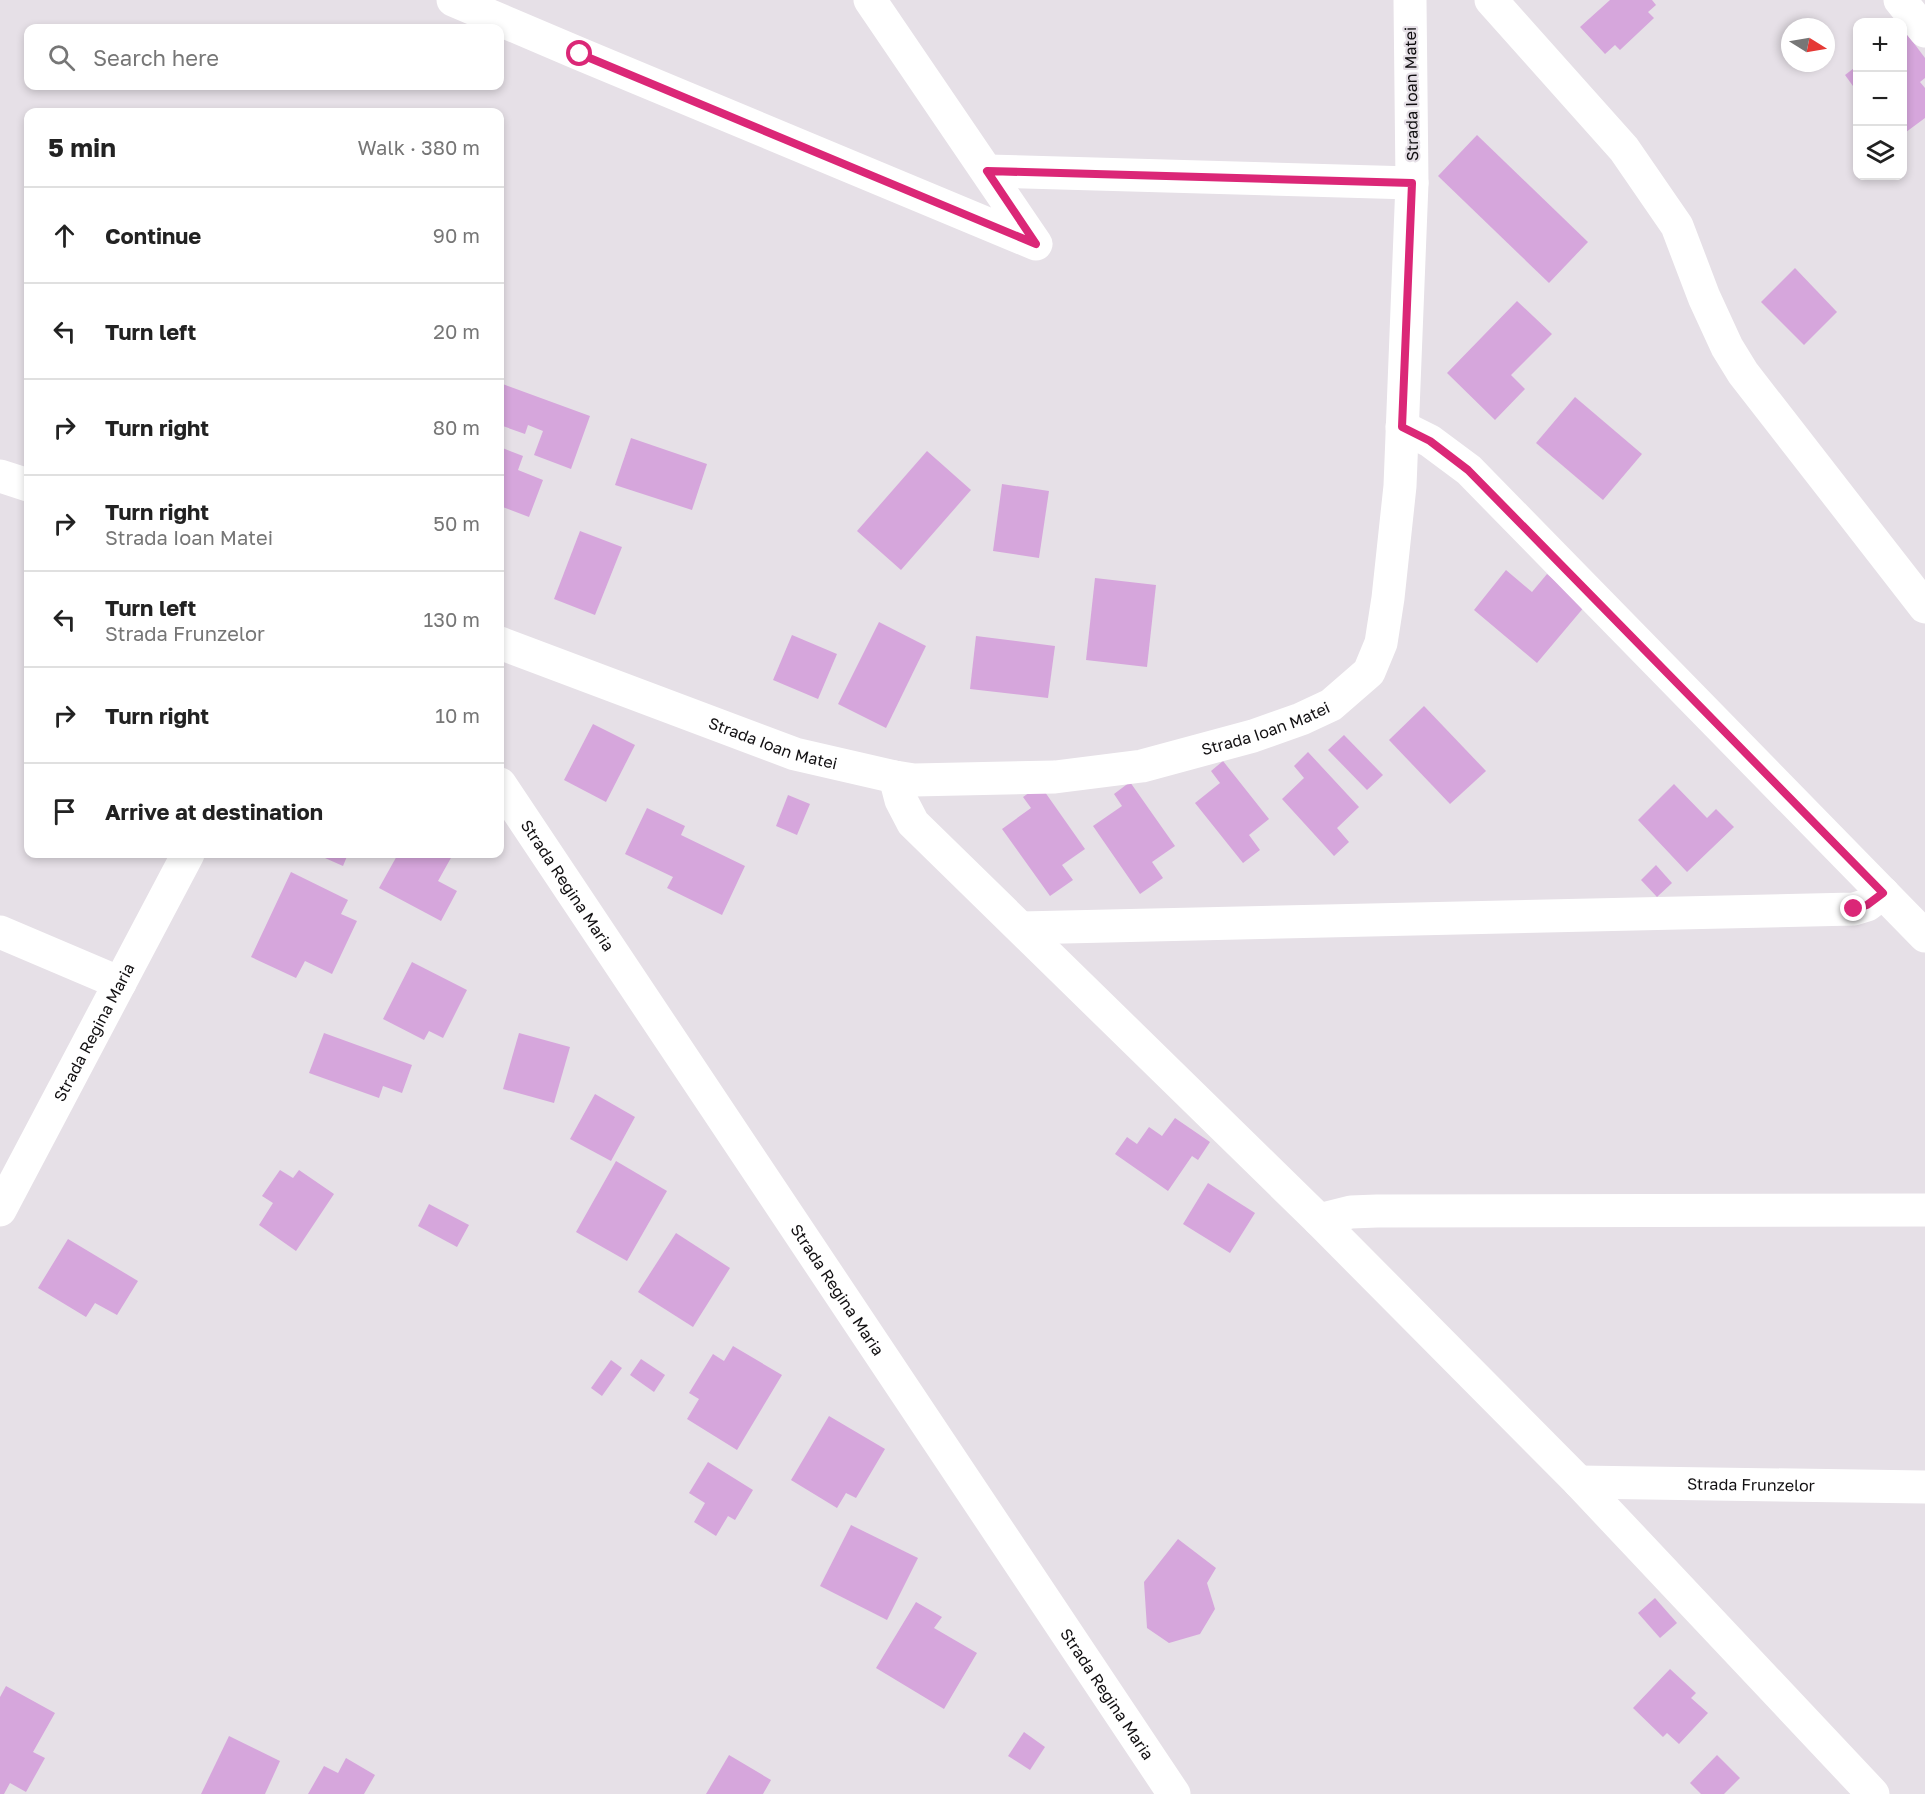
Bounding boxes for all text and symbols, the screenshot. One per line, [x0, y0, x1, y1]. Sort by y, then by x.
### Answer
north arrow [1781, 18, 1835, 72]
map controls [1853, 18, 1907, 180]
button: + [1853, 18, 1907, 72]
search box [24, 24, 504, 90]
street label: Strada Ioan Matei [1400, 27, 1422, 161]
route start [566, 40, 592, 66]
icon: search [45, 41, 78, 74]
text: Search here [93, 44, 219, 71]
button: − [1853, 72, 1907, 126]
button: layers [1853, 126, 1907, 180]
text: 5 min [48, 132, 116, 163]
text: Walk · 380 m [358, 135, 480, 159]
icon: ahead [48, 219, 81, 252]
text: Continue [105, 222, 201, 249]
text: 90 m [433, 223, 480, 247]
icon: left [48, 315, 81, 348]
text: Turn left [105, 318, 196, 345]
text: 20 m [433, 319, 480, 343]
icon: right [48, 411, 81, 444]
text: Turn right [105, 414, 209, 441]
text: 80 m [433, 415, 480, 439]
text: Turn right [105, 498, 209, 525]
icon: right [48, 507, 81, 540]
text: 50 m [433, 511, 480, 535]
text: Strada Ioan Matei [105, 525, 273, 549]
text: Turn left [105, 594, 196, 621]
icon: left [48, 603, 81, 636]
text: 130 m [424, 607, 480, 631]
text: Strada Frunzelor [105, 621, 265, 645]
street label: Strada Ioan Matei [1199, 697, 1333, 759]
icon: right [48, 699, 81, 732]
text: Turn right [105, 702, 209, 729]
text: 10 m [435, 703, 480, 727]
street label: Strada Ioan Matei [706, 712, 839, 773]
icon: arrive [48, 795, 81, 828]
text: Arrive at destination [105, 798, 323, 825]
street label: Strada Regina Maria [517, 816, 619, 955]
route end [1840, 895, 1866, 921]
street label: Strada Regina Maria [49, 960, 139, 1105]
street label: Strada Regina Maria [786, 1220, 889, 1359]
street label: Strada Frunzelor [1687, 1474, 1815, 1495]
street label: Strada Regina Maria [1056, 1624, 1158, 1764]

